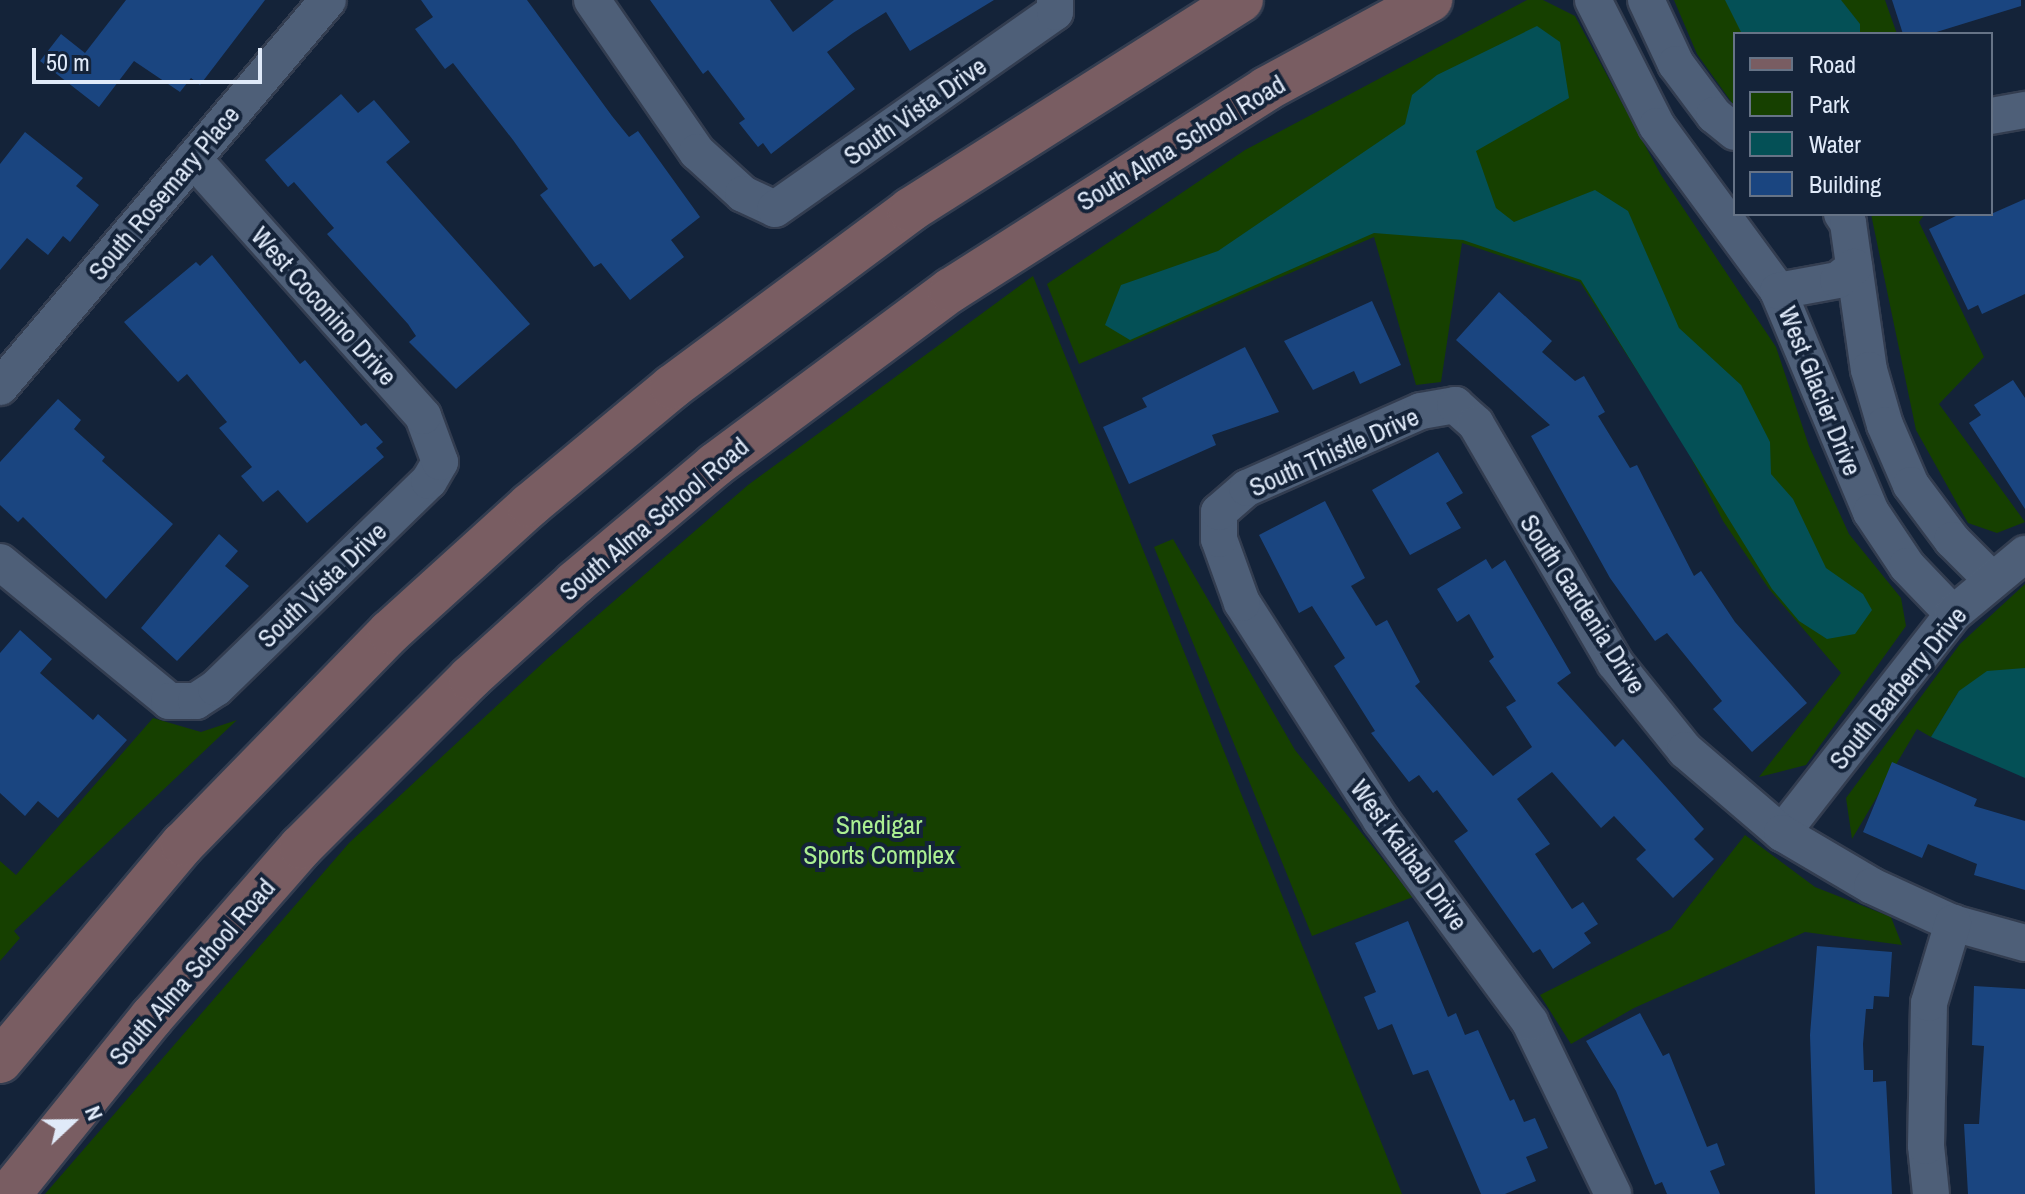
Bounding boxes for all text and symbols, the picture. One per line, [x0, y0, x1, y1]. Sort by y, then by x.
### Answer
scale bar [36, 32, 266, 82]
legend [1733, 32, 1993, 216]
text: 50 m [46, 46, 90, 78]
text: Road [1809, 48, 1856, 80]
street label: South Vista Drive [838, 50, 992, 172]
street label: South Alma School Road [1071, 68, 1291, 218]
text: Park [1809, 88, 1849, 120]
street label: South Rosemary Place [82, 99, 246, 287]
text: Water [1809, 128, 1861, 160]
text: Building [1809, 168, 1881, 200]
street label: West Coconino Drive [245, 220, 403, 392]
street label: West Glacier Drive [1772, 302, 1868, 480]
street label: South Thistle Drive [1244, 401, 1424, 503]
street label: South Alma School Road [553, 430, 755, 608]
street label: South Gardenia Drive [1513, 509, 1653, 699]
street label: South Vista Drive [251, 516, 393, 654]
street label: South Barberry Drive [1823, 600, 1973, 776]
street label: West Kaibab Drive [1344, 774, 1474, 936]
park label: Snedigar Sports Complex [803, 809, 955, 870]
street label: South Alma School Road [102, 872, 282, 1072]
north arrow [32, 1082, 112, 1162]
text: N [78, 1101, 111, 1125]

